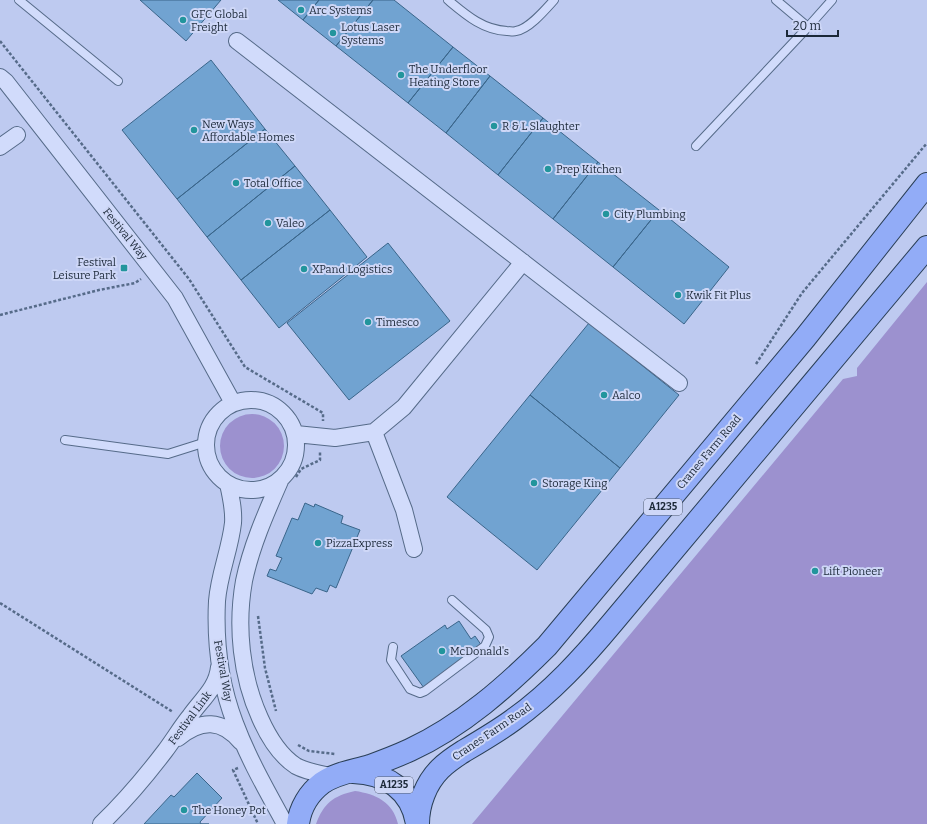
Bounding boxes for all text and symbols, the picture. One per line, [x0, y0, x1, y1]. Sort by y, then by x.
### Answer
place label: Arc Systems [309, 4, 372, 17]
marker: Arc Systems [296, 5, 306, 15]
place label: GFC Global Freight [191, 8, 247, 34]
scale bar [787, 12, 838, 38]
marker: GFC Global Freight [178, 15, 188, 25]
text: 20 m [793, 19, 822, 33]
place label: Lotus Laser Systems [341, 21, 400, 47]
marker: Lotus Laser Systems [328, 28, 338, 38]
place label: The Underfloor Heating Store [409, 63, 488, 89]
marker: The Underfloor Heating Store [396, 70, 406, 80]
place label: New Ways Affordable Homes [202, 118, 295, 144]
place label: R & L Slaughter [502, 120, 580, 133]
marker: R & L Slaughter [489, 121, 499, 131]
marker: New Ways Affordable Homes [189, 125, 199, 135]
place label: Prep Kitchen [556, 163, 622, 176]
marker: Prep Kitchen [543, 164, 553, 174]
place label: Total Office [244, 177, 302, 190]
marker: Total Office [231, 178, 241, 188]
street label: Festival Way [100, 206, 150, 263]
place label: City Plumbing [614, 208, 686, 221]
marker: City Plumbing [601, 209, 611, 219]
place label: Valeo [276, 217, 304, 230]
marker: Valeo [263, 218, 273, 228]
place label: Festival Leisure Park [53, 256, 117, 282]
marker: Festival Leisure Park [119, 263, 129, 273]
place label: XPand Logistics [312, 263, 392, 276]
marker: XPand Logistics [299, 264, 309, 274]
place label: Kwik Fit Plus [686, 289, 751, 302]
marker: Kwik Fit Plus [673, 290, 683, 300]
place label: Timesco [376, 316, 419, 329]
marker: Timesco [363, 317, 373, 327]
place label: Aalco [612, 389, 641, 402]
marker: Aalco [599, 390, 609, 400]
street label: Cranes Farm Road [674, 412, 744, 492]
place label: Storage King [542, 477, 607, 490]
marker: Storage King [529, 478, 539, 488]
road number: A1235 [644, 499, 682, 515]
place label: PizzaExpress [326, 537, 392, 550]
marker: PizzaExpress [313, 538, 323, 548]
place label: Lift Pioneer [823, 565, 882, 578]
marker: Lift Pioneer [810, 566, 820, 576]
street label: Festival Way [211, 639, 235, 703]
place label: McDonald's [450, 645, 509, 658]
marker: McDonald's [437, 646, 447, 656]
street label: Festival Link [166, 688, 215, 747]
street label: Cranes Farm Road [450, 700, 535, 763]
road number: A1235 [375, 777, 413, 793]
place label: The Honey Pot [192, 804, 266, 817]
marker: The Honey Pot [179, 805, 189, 815]

